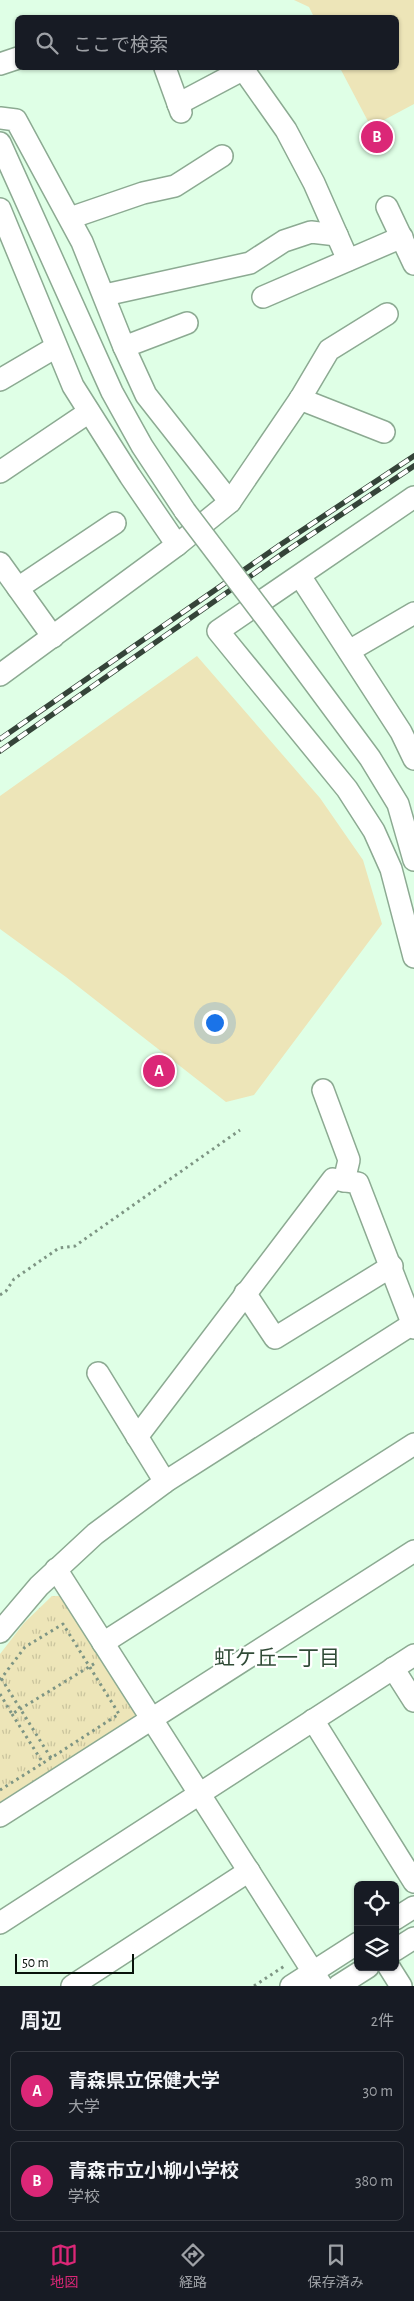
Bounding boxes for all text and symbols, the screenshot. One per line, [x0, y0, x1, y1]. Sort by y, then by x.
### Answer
search box [15, 15, 399, 70]
icon: search [33, 29, 61, 57]
text: ここで検索 [73, 36, 168, 55]
pin: B [361, 118, 393, 156]
your location [202, 1010, 228, 1036]
pin: A [143, 1052, 175, 1090]
district label: 虹ケ丘一丁目 [214, 1647, 340, 1669]
map controls [354, 1881, 399, 1971]
button: locate [354, 1881, 399, 1926]
button: layers [354, 1926, 399, 1971]
scale bar [15, 1951, 134, 1974]
text: 50 m [22, 1956, 49, 1970]
text: 周辺 [20, 2011, 62, 2032]
text: 2件 [371, 2013, 394, 2029]
text: 青森県立保健大学 [68, 2072, 220, 2091]
text: A [32, 2083, 42, 2099]
text: 30 m [363, 2083, 393, 2099]
text: 大学 [68, 2099, 100, 2115]
text: 青森市立小柳小学校 [68, 2162, 239, 2181]
text: B [32, 2173, 42, 2189]
text: 380 m [355, 2173, 393, 2189]
text: 学校 [68, 2189, 100, 2205]
tab: 地図 [50, 2241, 78, 2292]
tab: 経路 [179, 2241, 207, 2292]
tab: 保存済み [308, 2241, 364, 2292]

